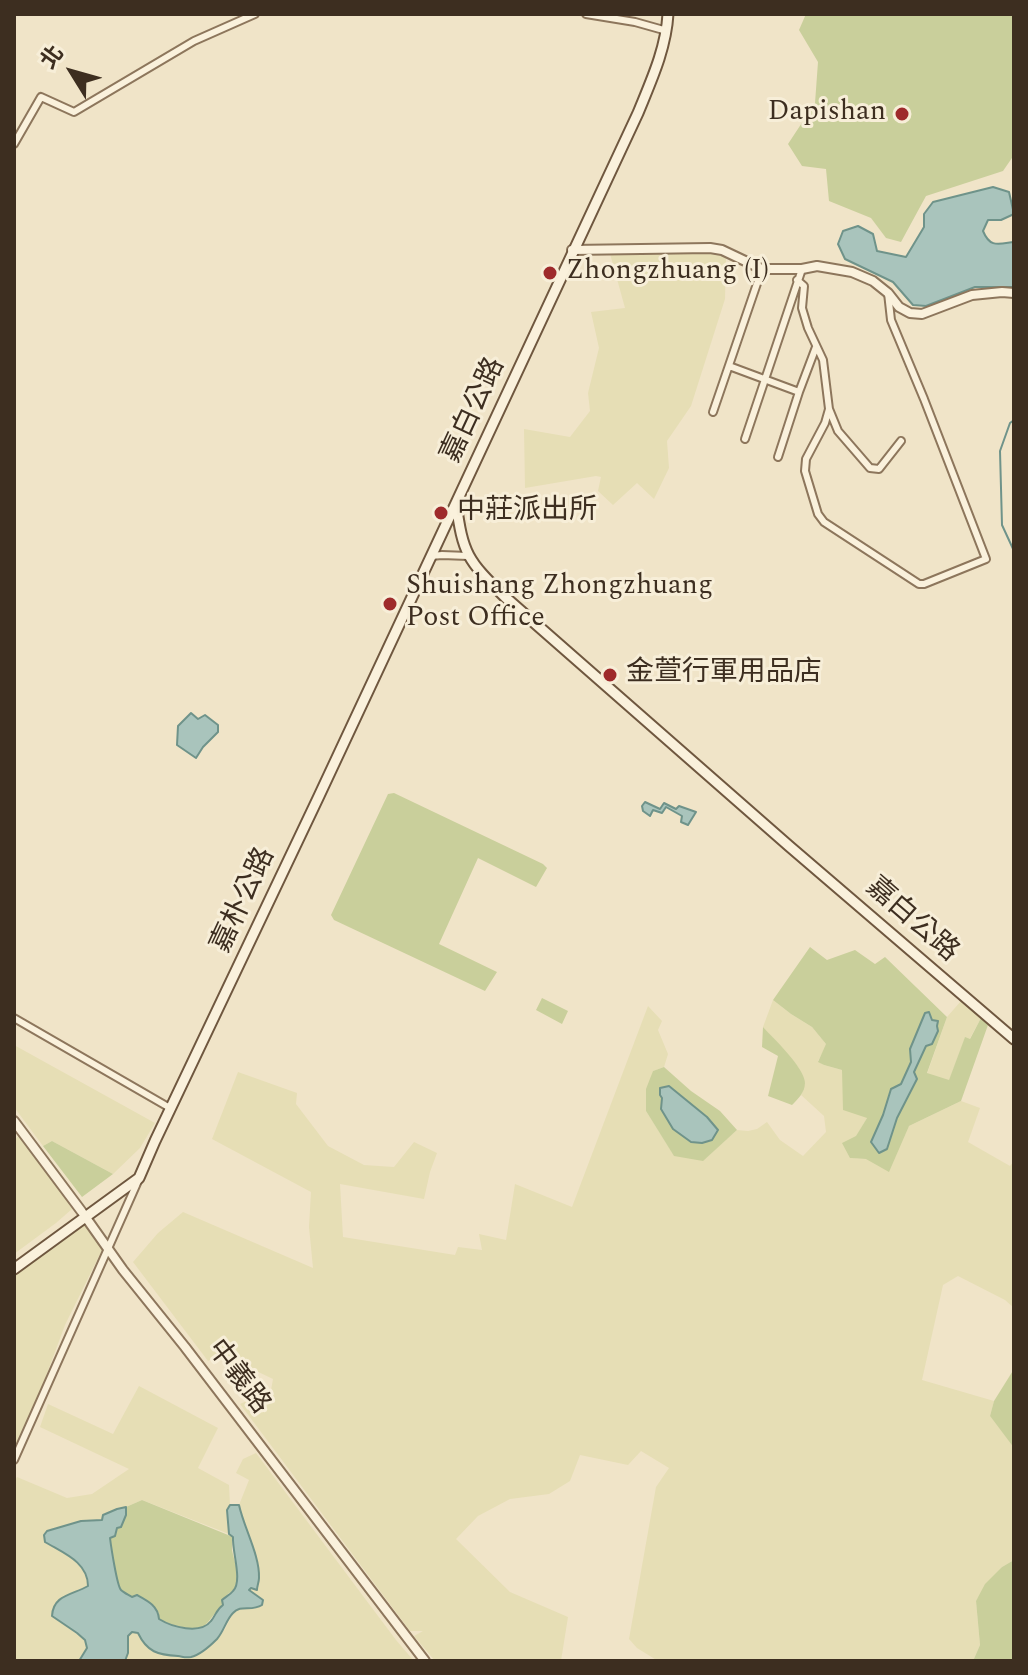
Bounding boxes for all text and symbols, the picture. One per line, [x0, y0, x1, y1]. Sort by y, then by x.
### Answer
north arrow [32, 32, 112, 112]
text: 北 [33, 39, 72, 76]
place label: Dapishan [768, 97, 886, 131]
marker: Dapishan [893, 105, 911, 123]
place label: Zhongzhuang (I) [566, 256, 769, 290]
marker: Zhongzhuang (I) [541, 264, 559, 282]
street label: 嘉白公路 [436, 353, 514, 469]
place label: 中莊派出所 [457, 496, 597, 530]
marker: 中莊派出所 [432, 504, 450, 522]
place label: Shuishang Zhongzhuang Post Office [406, 571, 713, 637]
marker: Shuishang Zhongzhuang Post Office [381, 595, 399, 613]
place label: 金萱行軍用品店 [626, 658, 822, 692]
marker: 金萱行軍用品店 [601, 666, 619, 684]
street label: 嘉朴公路 [206, 843, 284, 959]
street label: 嘉白公路 [858, 872, 964, 970]
street label: 中義路 [198, 1334, 276, 1422]

